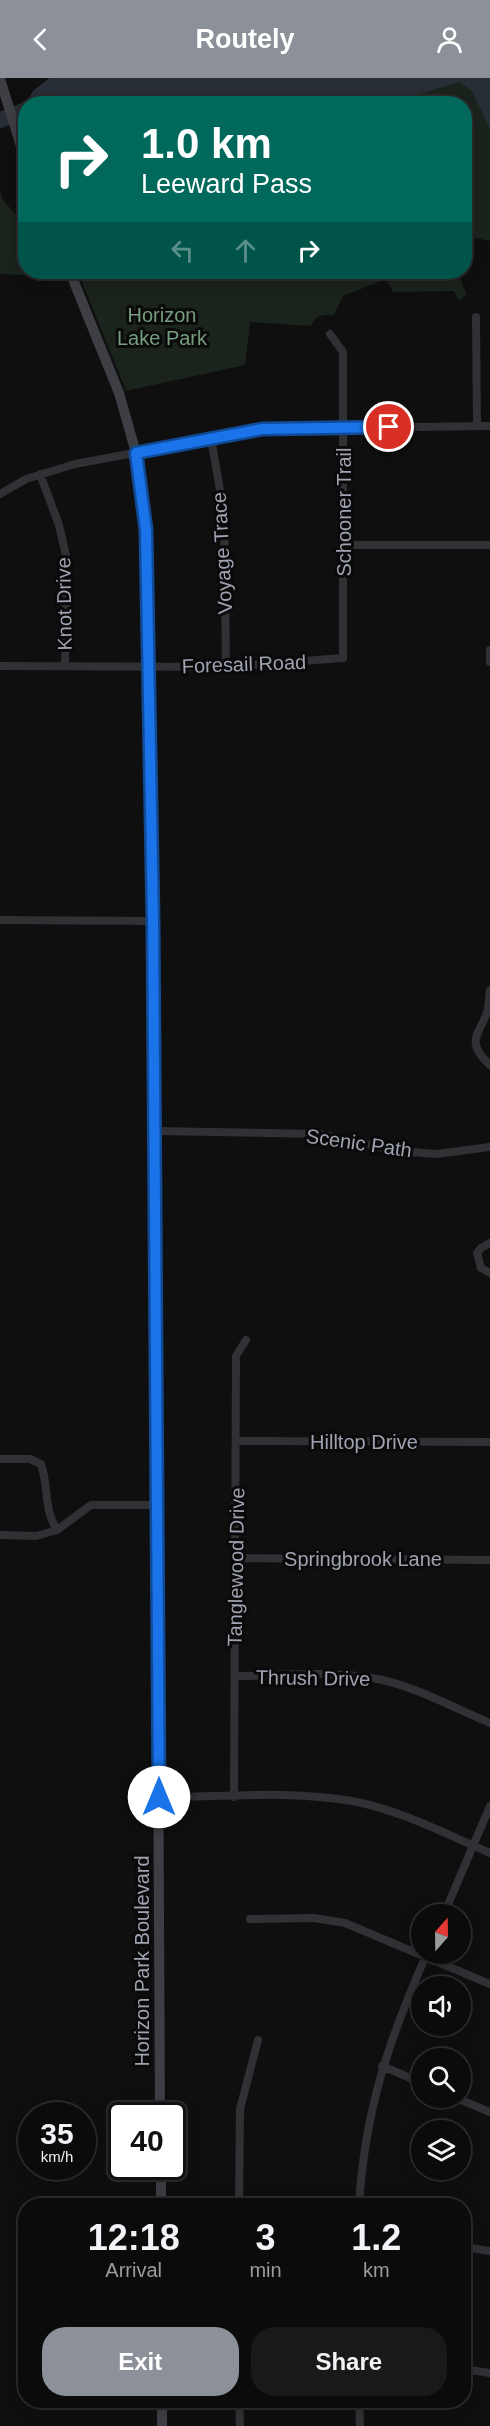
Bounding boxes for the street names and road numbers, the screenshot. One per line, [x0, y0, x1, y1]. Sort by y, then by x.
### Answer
street label: Schooner Trail [333, 448, 355, 576]
street label: Voyage Trace [208, 491, 236, 615]
street label: Knot Drive [52, 557, 76, 651]
street label: Foresail Road [181, 651, 307, 677]
street label: Scenic Path [305, 1125, 413, 1161]
street label: Hilltop Drive [310, 1431, 418, 1453]
street label: Tanglewood Drive [224, 1487, 248, 1647]
street label: Springbrook Lane [284, 1548, 442, 1570]
street label: Thrush Drive [256, 1666, 370, 1690]
street label: Horizon Park Boulevard [131, 1855, 153, 2067]

